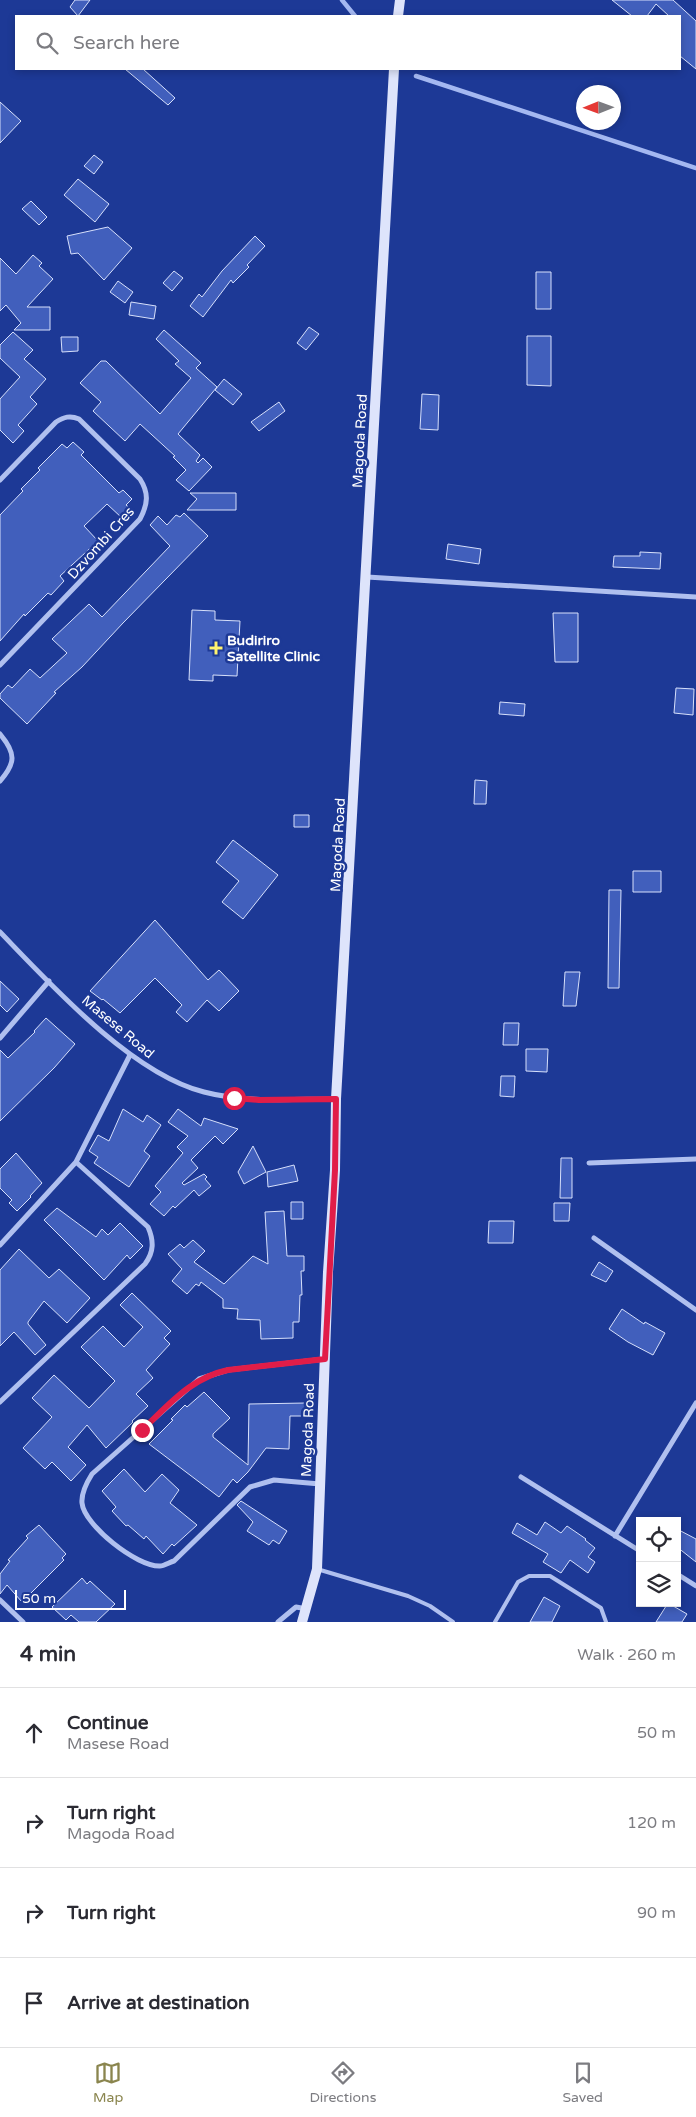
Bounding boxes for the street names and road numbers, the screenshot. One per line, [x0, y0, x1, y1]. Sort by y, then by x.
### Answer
street label: Magoda Road [349, 393, 371, 489]
street label: Dzvombi Cres [64, 503, 138, 583]
street label: Magoda Road [327, 797, 349, 893]
street label: Masese Road [78, 992, 158, 1062]
street label: Magoda Road [298, 1383, 318, 1477]

